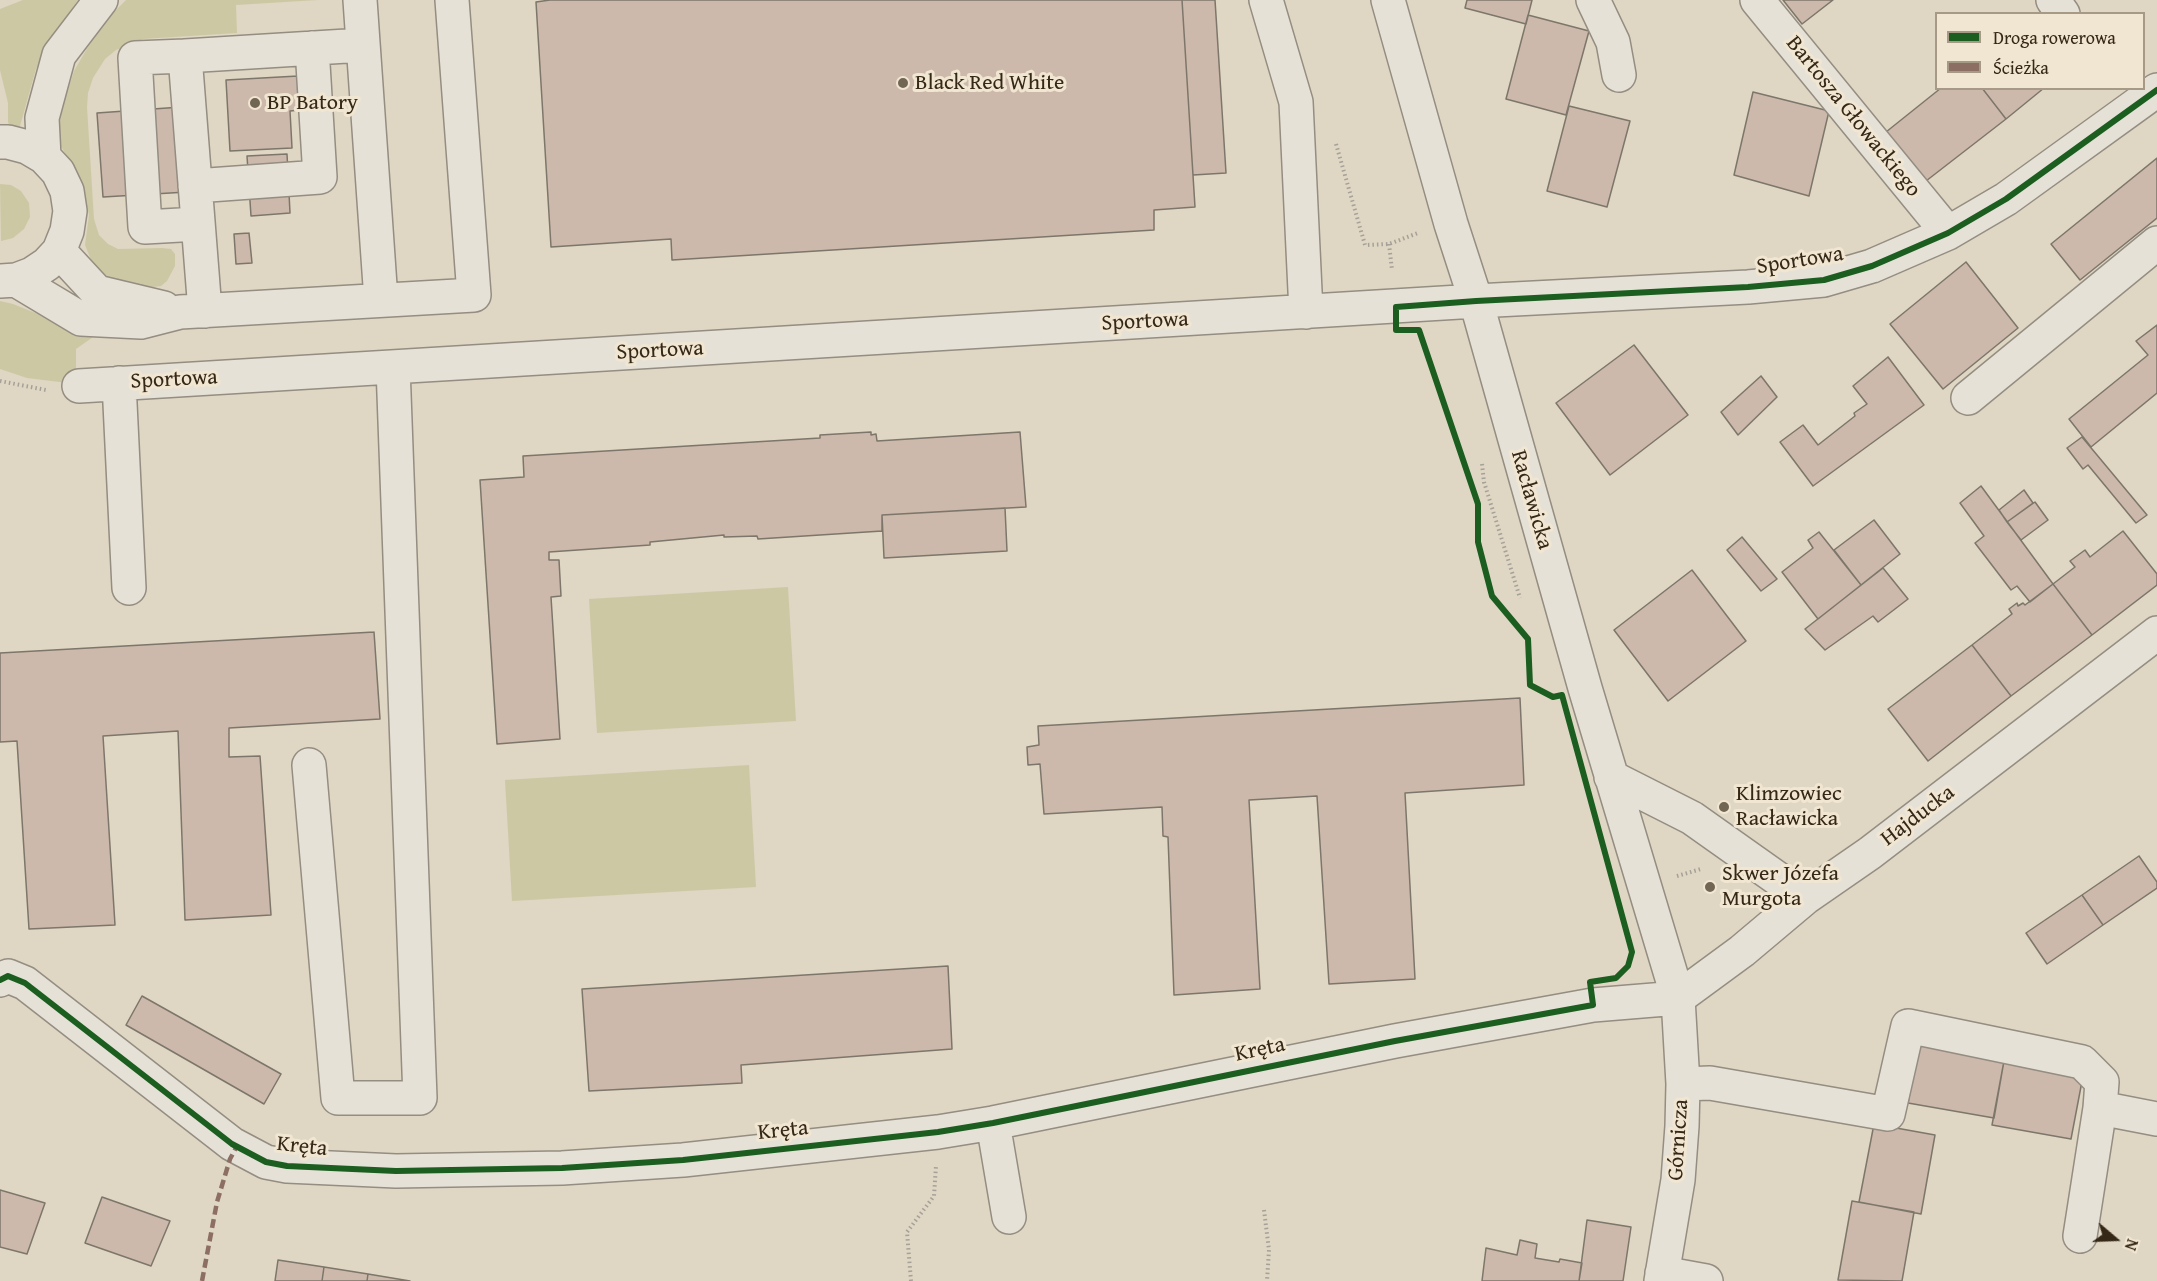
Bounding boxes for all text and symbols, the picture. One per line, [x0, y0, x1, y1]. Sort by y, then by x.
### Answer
legend [1935, 12, 2145, 90]
text: Droga rowerowa [1993, 24, 2116, 51]
street label: Bartosza Głowackiego [1780, 31, 1926, 203]
text: Ścieżka [1993, 54, 2049, 81]
place label: Black Red White [915, 70, 1064, 96]
marker: Black Red White [896, 76, 910, 90]
place label: BP Batory [267, 90, 358, 116]
marker: BP Batory [248, 96, 262, 110]
street label: Sportowa [1755, 241, 1845, 281]
street label: Sportowa [1101, 307, 1189, 337]
street label: Sportowa [616, 336, 704, 366]
street label: Sportowa [130, 365, 218, 395]
street label: Racławicka [1504, 447, 1558, 553]
street label: Hajducka [1876, 780, 1960, 852]
place label: Klimzowiec Racławicka [1736, 781, 1842, 832]
marker: Klimzowiec Racławicka [1717, 800, 1731, 814]
place label: Skwer Józefa Murgota [1722, 861, 1839, 912]
marker: Skwer Józefa Murgota [1703, 880, 1717, 894]
street label: Kręta [1233, 1032, 1287, 1068]
street label: Górnicza [1663, 1098, 1695, 1182]
street label: Kręta [756, 1115, 810, 1147]
street label: Kręta [275, 1131, 329, 1163]
north arrow [2085, 1209, 2145, 1269]
text: N [2119, 1236, 2145, 1254]

